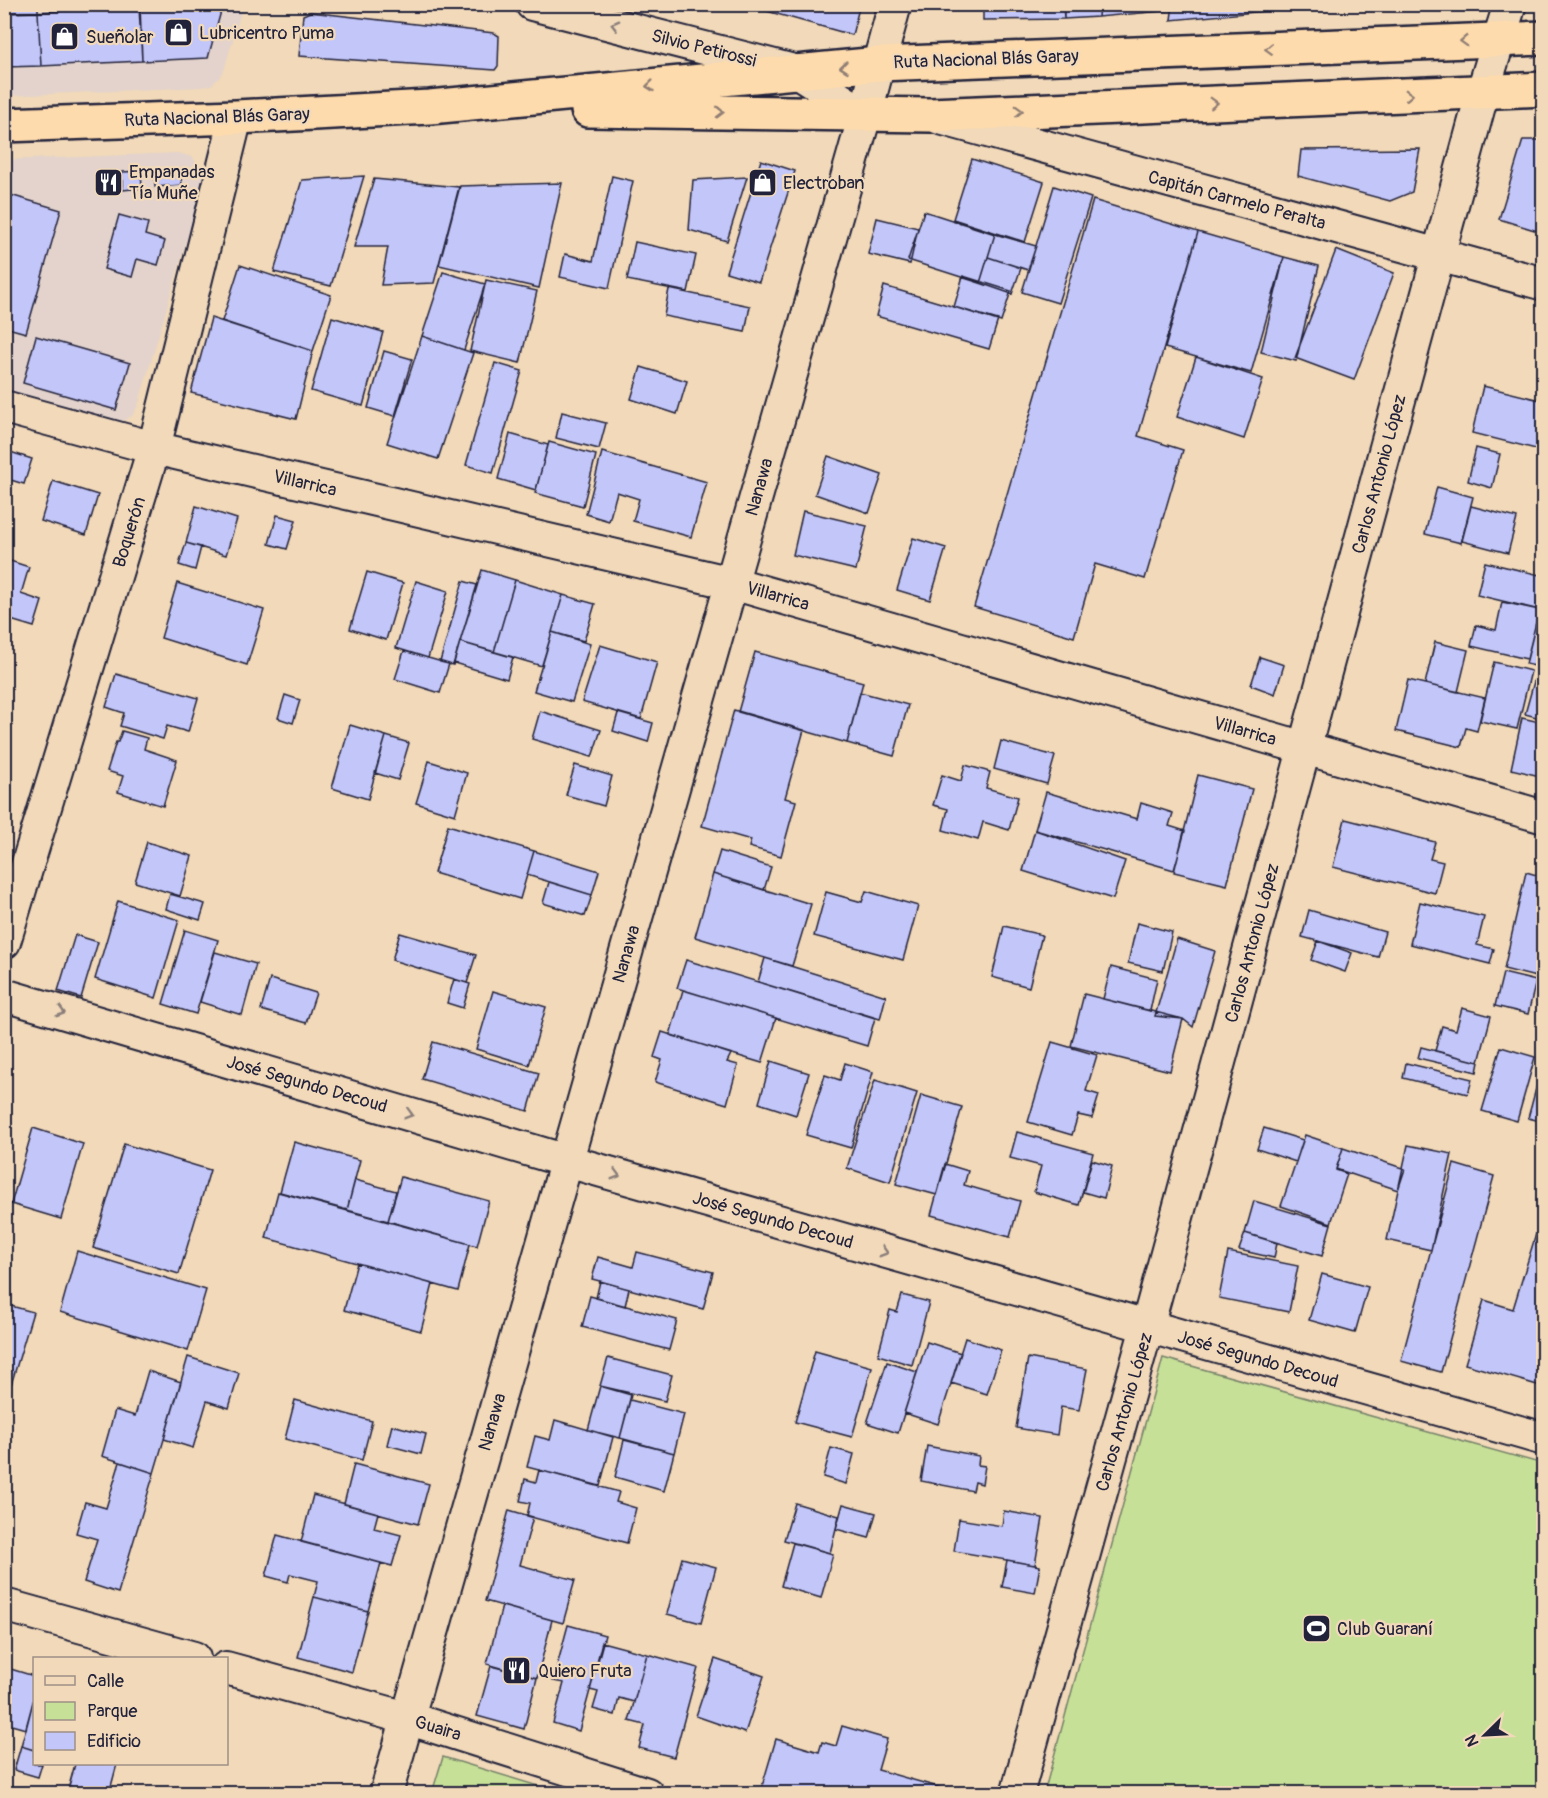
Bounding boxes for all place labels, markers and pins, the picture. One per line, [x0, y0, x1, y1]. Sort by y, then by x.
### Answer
shop icon: Lubricentro Puma [162, 17, 194, 49]
shop icon: Sueñolar [49, 21, 81, 53]
place label: Lubricentro Puma [199, 22, 334, 45]
place label: Sueñolar [86, 26, 154, 49]
place label: Empanadas Tía Muñe [129, 161, 214, 205]
restaurant icon: Empanadas Tía Muñe [92, 166, 124, 198]
shop icon: Electroban [746, 167, 778, 199]
place label: Electroban [783, 172, 865, 195]
sports icon: Club Guaraní [1300, 1613, 1332, 1645]
place label: Club Guaraní [1337, 1618, 1433, 1641]
restaurant icon: Quiero Fruta [501, 1655, 533, 1687]
place label: Quiero Fruta [538, 1660, 632, 1683]

